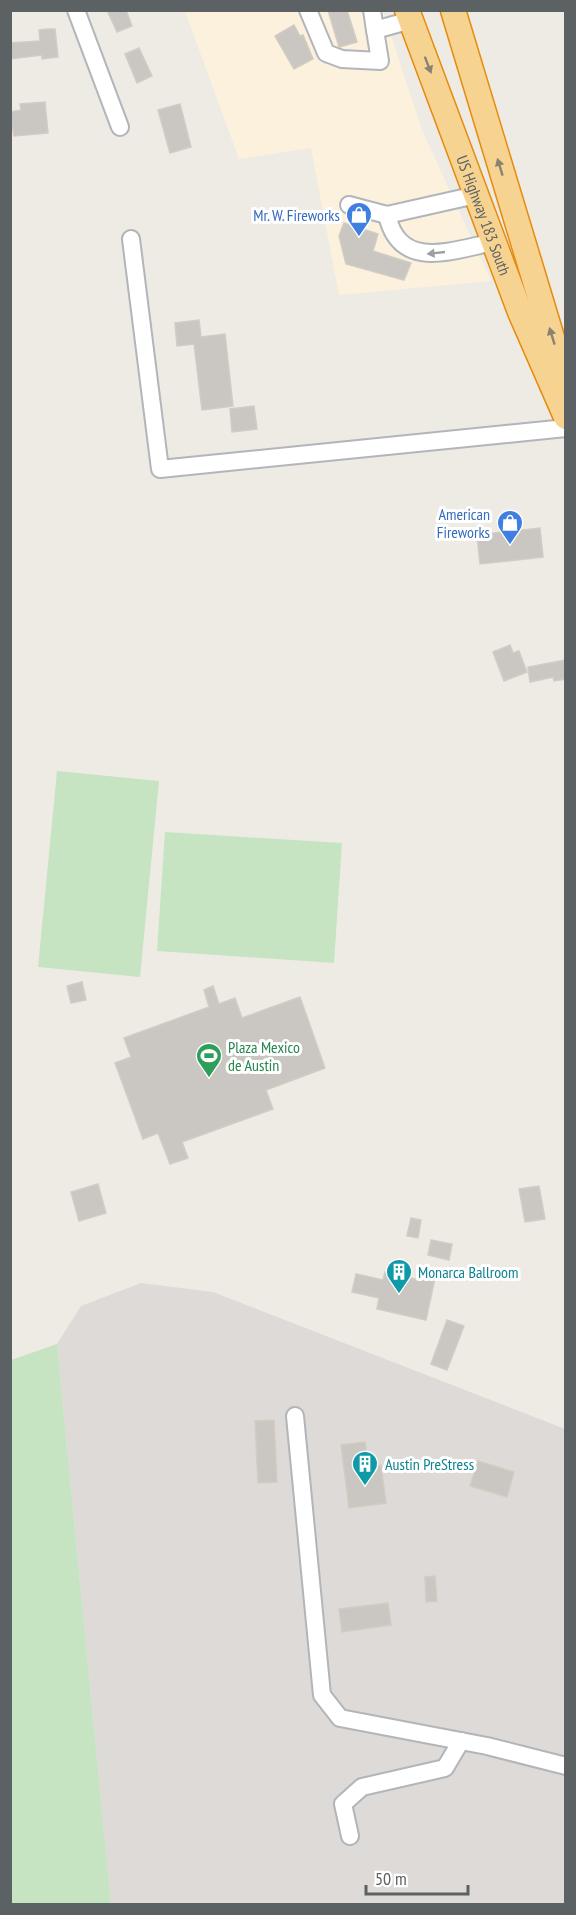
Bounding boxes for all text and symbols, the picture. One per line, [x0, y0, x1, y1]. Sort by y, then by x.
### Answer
one-way arrow [423, 56, 433, 74]
street label: US Highway 183 South [452, 152, 515, 278]
one-way arrow [495, 158, 504, 176]
shop icon: Mr. W. Fireworks [344, 200, 374, 238]
place label: Mr. W. Fireworks [253, 205, 340, 225]
one-way arrow [427, 248, 446, 258]
one-way arrow [547, 327, 556, 345]
place label: American Fireworks [437, 504, 490, 542]
shop icon: American Fireworks [495, 508, 525, 546]
place label: Plaza Mexico de Austin [228, 1037, 300, 1075]
sports icon: Plaza Mexico de Austin [194, 1041, 224, 1079]
building icon: Monarca Ballroom [384, 1257, 414, 1295]
place label: Monarca Ballroom [418, 1262, 518, 1282]
building icon: Austin PreStress [350, 1449, 380, 1487]
place label: Austin PreStress [385, 1454, 474, 1474]
scale bar [366, 1858, 468, 1896]
text: 50 m [375, 1867, 407, 1890]

